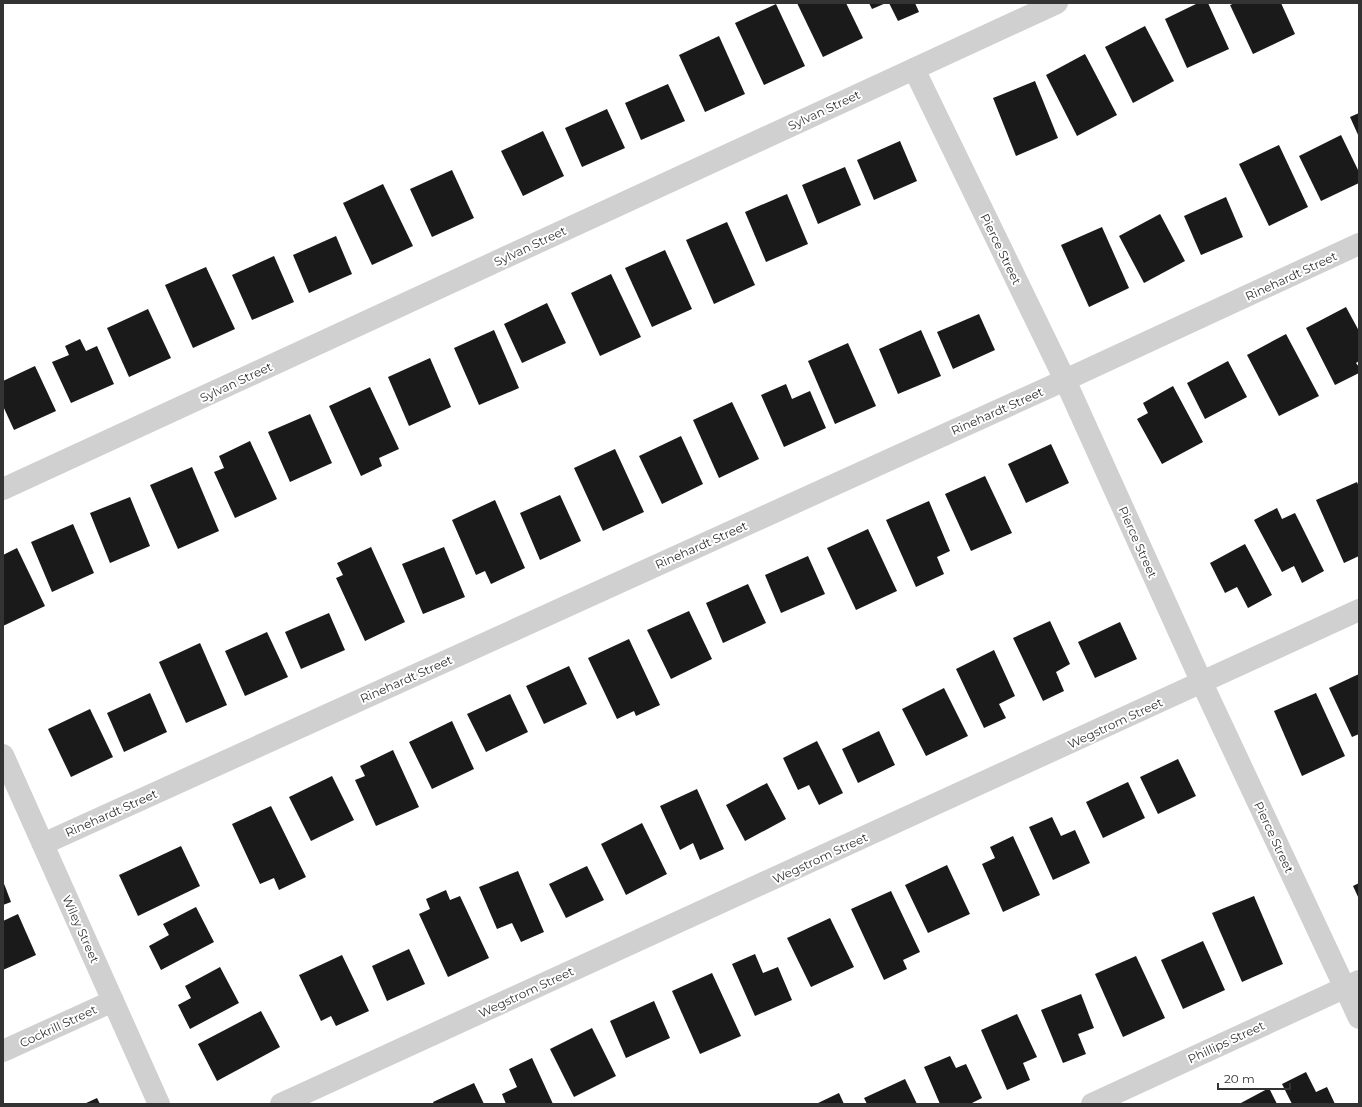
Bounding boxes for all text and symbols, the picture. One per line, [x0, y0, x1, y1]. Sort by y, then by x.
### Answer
street label: Sylvan Street [785, 87, 863, 133]
street label: Pierce Street [977, 211, 1025, 287]
street label: Sylvan Street [491, 223, 569, 269]
street label: Rinehardt Street [1243, 248, 1339, 304]
street label: Sylvan Street [197, 359, 275, 405]
street label: Rinehardt Street [949, 384, 1046, 438]
street label: Pierce Street [1115, 504, 1161, 580]
street label: Rinehardt Street [653, 518, 750, 572]
street label: Rinehardt Street [358, 652, 455, 706]
street label: Wegstrom Street [1065, 694, 1165, 752]
street label: Rinehardt Street [63, 786, 160, 840]
street label: Pierce Street [1251, 799, 1297, 875]
street label: Wegstrom Street [770, 829, 870, 887]
street label: Wiley Street [59, 893, 103, 965]
street label: Wegstrom Street [476, 963, 576, 1021]
street label: Cockrill Street [17, 1002, 99, 1050]
street label: Phillips Street [1185, 1018, 1267, 1066]
scale bar [1218, 1065, 1290, 1091]
text: 20 m [1224, 1071, 1255, 1086]

